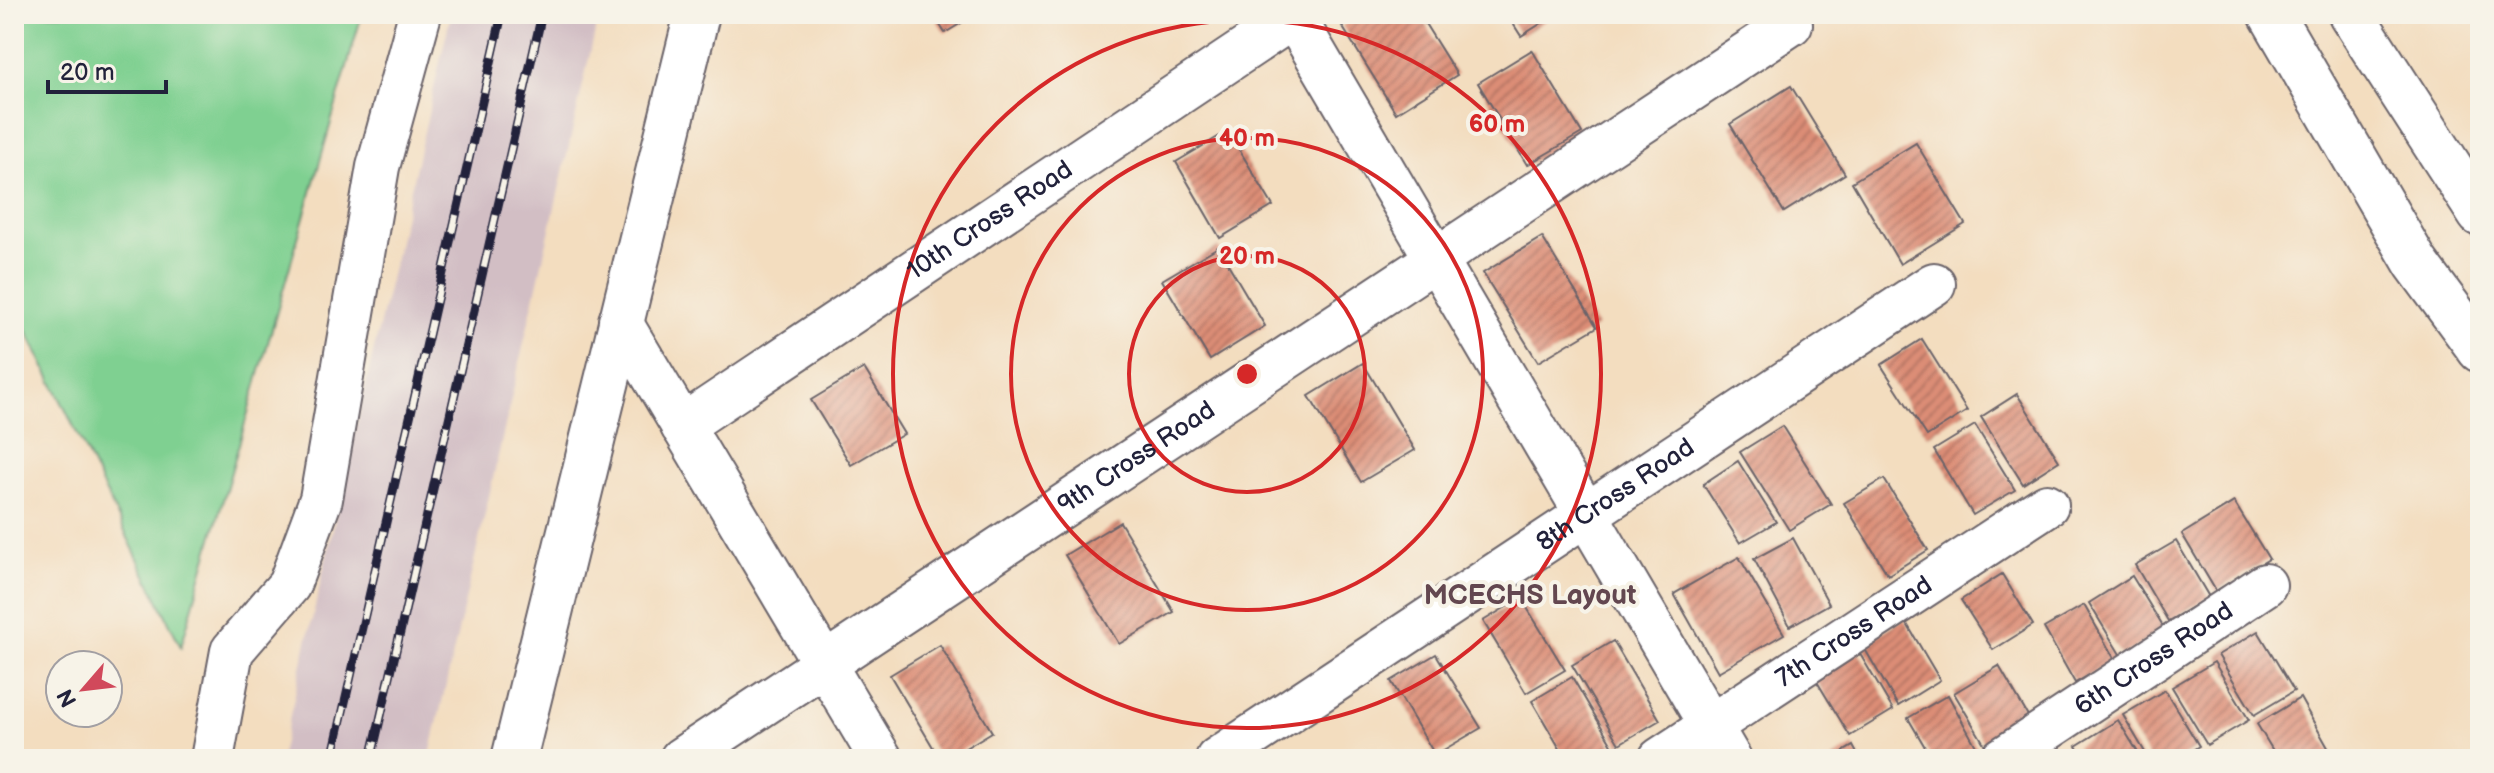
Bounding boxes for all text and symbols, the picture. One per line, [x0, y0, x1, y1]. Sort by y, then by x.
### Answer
scale bar [48, 44, 166, 94]
text: 20 m [60, 58, 115, 87]
text: 60 m [1469, 110, 1525, 139]
text: 40 m [1219, 124, 1275, 153]
street label: 10th Cross Road [901, 154, 1078, 287]
text: 20 m [1219, 242, 1275, 271]
centre of rings [1233, 360, 1261, 388]
street label: 9th Cross Road [1052, 394, 1221, 521]
street label: 8th Cross Road [1531, 432, 1700, 558]
street label: 7th Cross Road [1770, 569, 1938, 694]
district label: MCECHS Layout [1424, 579, 1636, 612]
street label: 6th Cross Road [2069, 595, 2239, 722]
north arrow [44, 649, 124, 729]
text: N [52, 684, 83, 711]

